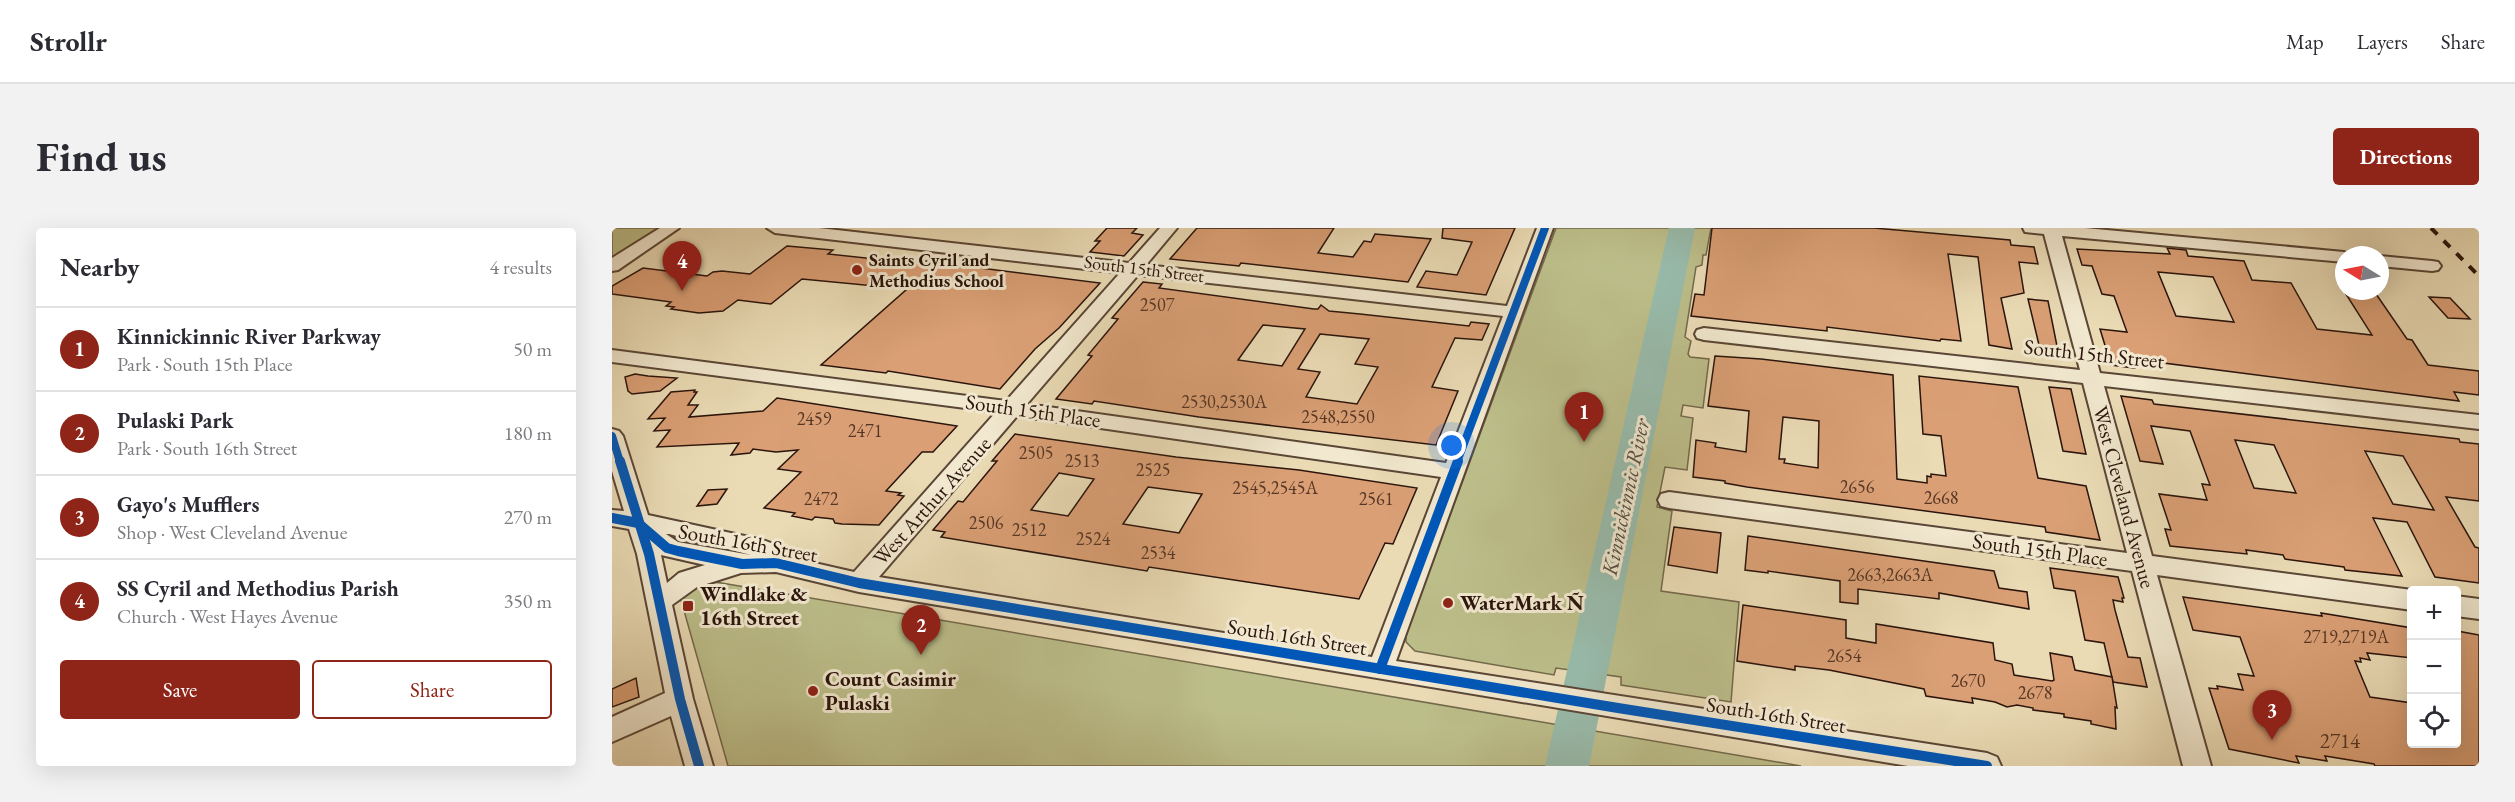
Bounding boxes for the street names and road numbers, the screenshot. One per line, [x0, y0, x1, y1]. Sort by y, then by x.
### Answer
street label: South 15th Street [1083, 250, 1206, 287]
street label: South 15th Street [2023, 333, 2166, 374]
street label: South 15th Place [964, 388, 1102, 433]
street label: West Cleveland Avenue [2087, 403, 2162, 591]
street label: West Arthur Avenue [867, 431, 997, 571]
street label: South 16th Street [676, 517, 820, 568]
street label: South 15th Place [1971, 527, 2109, 572]
street label: South 16th Street [1225, 612, 1369, 661]
street label: South 16th Street [1704, 690, 1848, 739]

